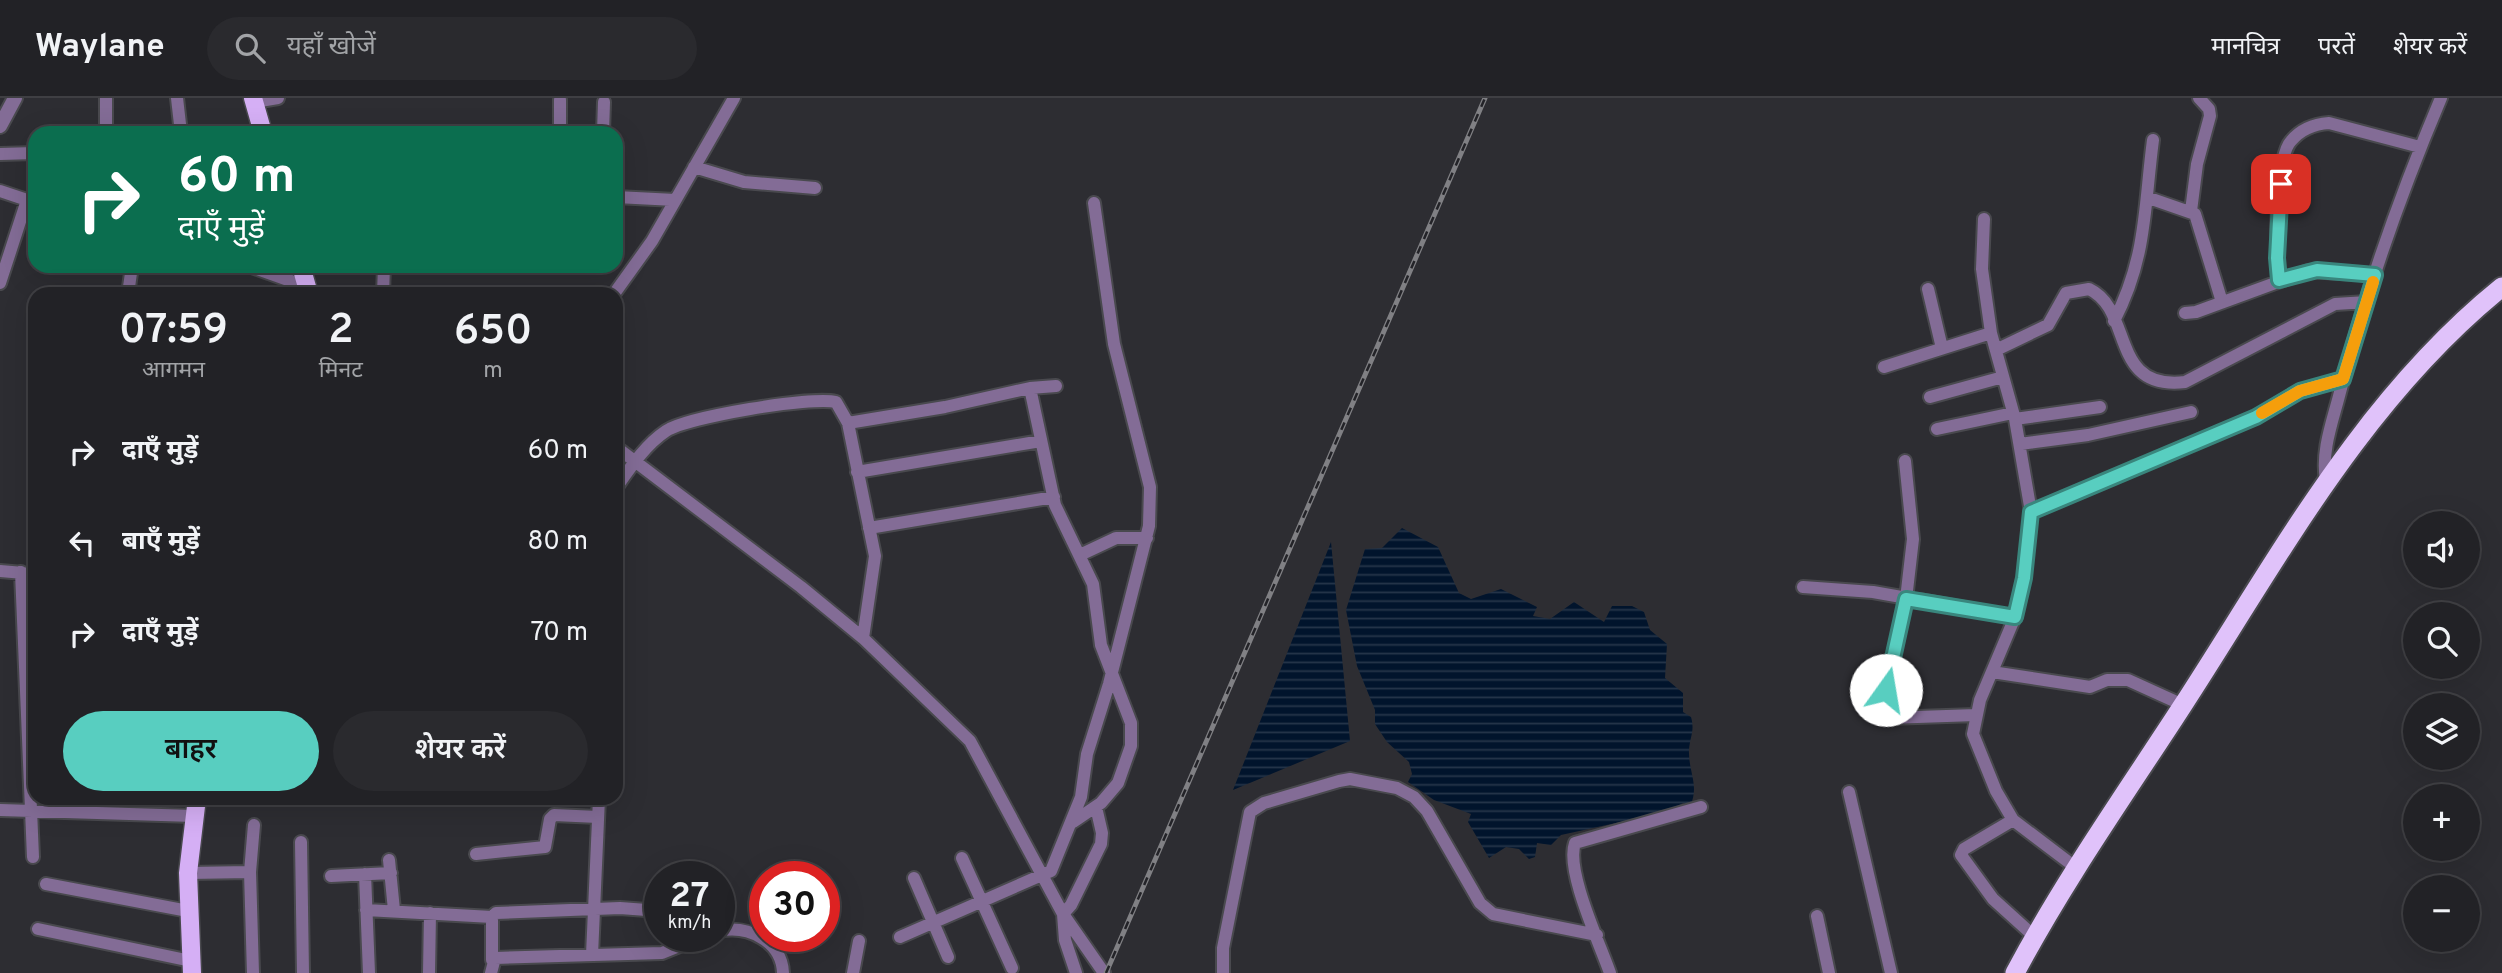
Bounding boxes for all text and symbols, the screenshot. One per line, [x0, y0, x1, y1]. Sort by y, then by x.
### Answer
search box [207, 17, 697, 80]
text: Waylane [35, 27, 165, 69]
icon: search [231, 29, 269, 67]
text: यहाँ खोजें [287, 31, 376, 64]
text: मानचित्र [2211, 33, 2280, 63]
text: परतें [2318, 33, 2355, 63]
text: शेयर करें [2393, 33, 2467, 63]
text: 60 m [178, 148, 296, 210]
icon: right [63, 154, 154, 245]
pin [2251, 154, 2311, 214]
icon: arrive [2262, 165, 2300, 203]
text: दाएँ मुड़ें [178, 210, 265, 250]
text: 07:59 [119, 305, 228, 358]
text: 2 [328, 305, 354, 358]
text: 650 [454, 306, 532, 359]
text: आगमन [142, 357, 205, 386]
text: मिनट [319, 357, 363, 386]
text: m [483, 357, 503, 386]
icon: right [63, 433, 101, 471]
text: दाएँ मुड़ें [122, 435, 198, 468]
text: 60 m [528, 435, 588, 468]
map controls [2403, 511, 2480, 952]
button: sound [2403, 511, 2480, 588]
icon: left [63, 524, 101, 562]
text: बाएँ मुड़ें [122, 526, 200, 559]
text: 80 m [528, 526, 588, 559]
button: search [2403, 602, 2480, 679]
icon: right [63, 615, 101, 653]
text: दाएँ मुड़ें [122, 617, 198, 650]
text: 70 m [530, 617, 588, 650]
position arrow [1849, 653, 1923, 727]
button: layers [2403, 693, 2480, 770]
button: बाहर [63, 711, 319, 791]
button: शेयर करें [333, 711, 588, 791]
button: + [2403, 784, 2480, 861]
speed limit sign: 30 [749, 861, 840, 952]
text: 27 [670, 875, 709, 919]
button: − [2403, 875, 2480, 952]
text: km/h [668, 912, 711, 935]

